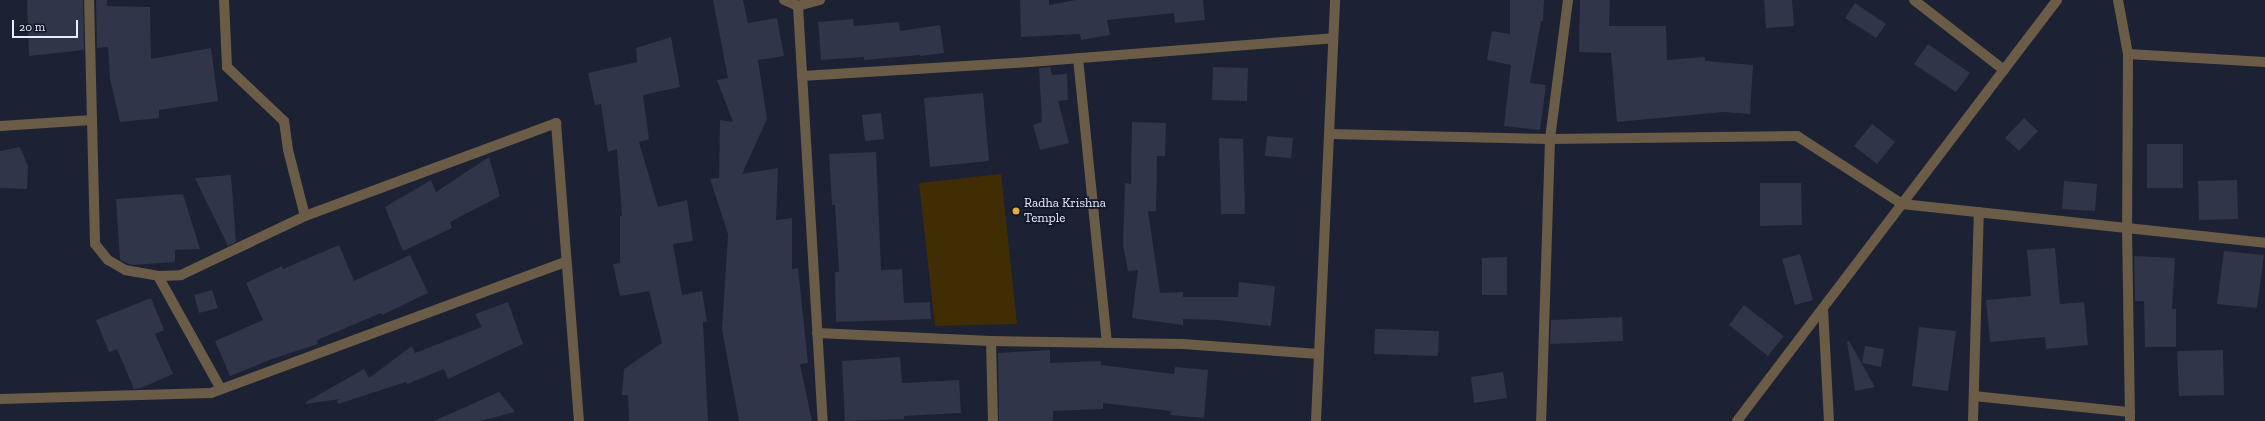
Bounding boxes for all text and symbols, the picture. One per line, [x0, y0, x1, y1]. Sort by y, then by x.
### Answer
scale bar [14, 12, 80, 38]
text: 20 m [19, 20, 45, 34]
place label: Radha Krishna Temple [1024, 196, 1106, 227]
marker: Radha Krishna Temple [1011, 206, 1021, 216]

